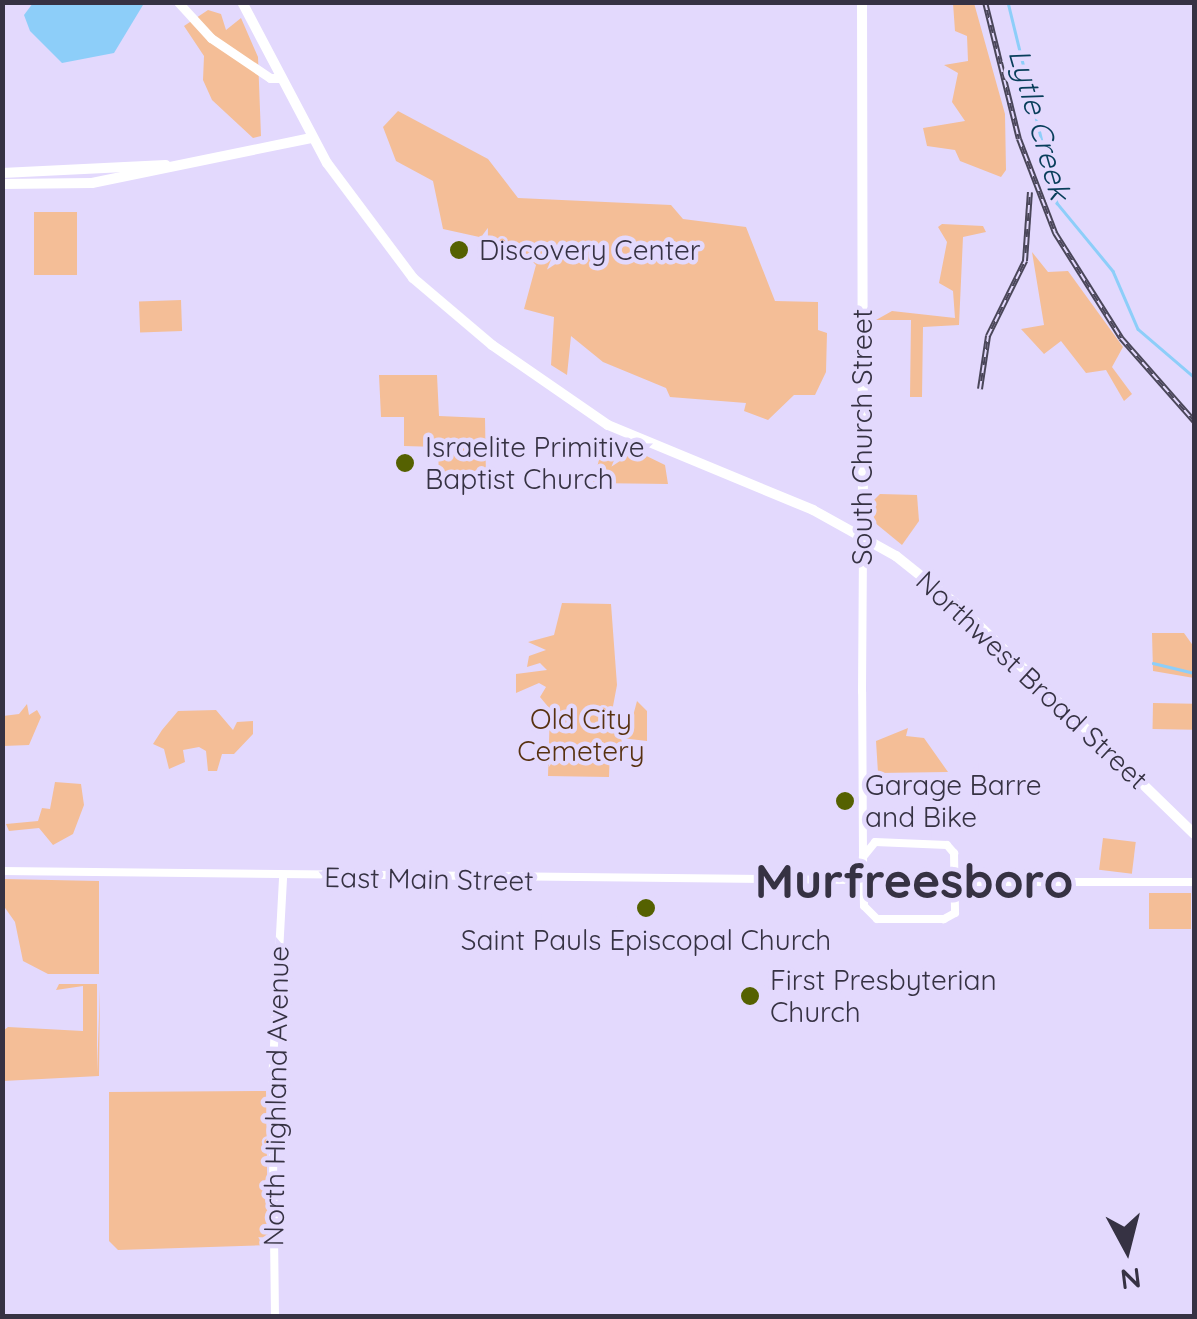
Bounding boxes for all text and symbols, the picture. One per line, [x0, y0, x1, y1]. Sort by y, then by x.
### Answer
water label: Lytle Creek [1001, 45, 1079, 203]
place label: Discovery Center [479, 233, 701, 267]
marker: Discovery Center [448, 239, 470, 261]
street label: South Church Street [845, 309, 879, 565]
place label: Israelite Primitive Baptist Church [425, 430, 645, 496]
marker: Israelite Primitive Baptist Church [394, 452, 416, 474]
street label: Northwest Broad Street [909, 564, 1155, 796]
park label: Old City Cemetery [517, 702, 645, 768]
place label: Garage Barre and Bike [865, 768, 1042, 834]
marker: Garage Barre and Bike [834, 790, 856, 812]
district label: Murfreesboro [755, 852, 1073, 910]
street label: East Main Street [324, 860, 534, 898]
marker: Saint Pauls Episcopal Church [635, 897, 657, 919]
place label: Saint Pauls Episcopal Church [461, 923, 831, 957]
street label: North Highland Avenue [257, 945, 295, 1247]
place label: First Presbyterian Church [770, 963, 997, 1029]
marker: First Presbyterian Church [739, 985, 761, 1007]
north arrow [1077, 1199, 1177, 1299]
text: N [1118, 1261, 1143, 1298]

